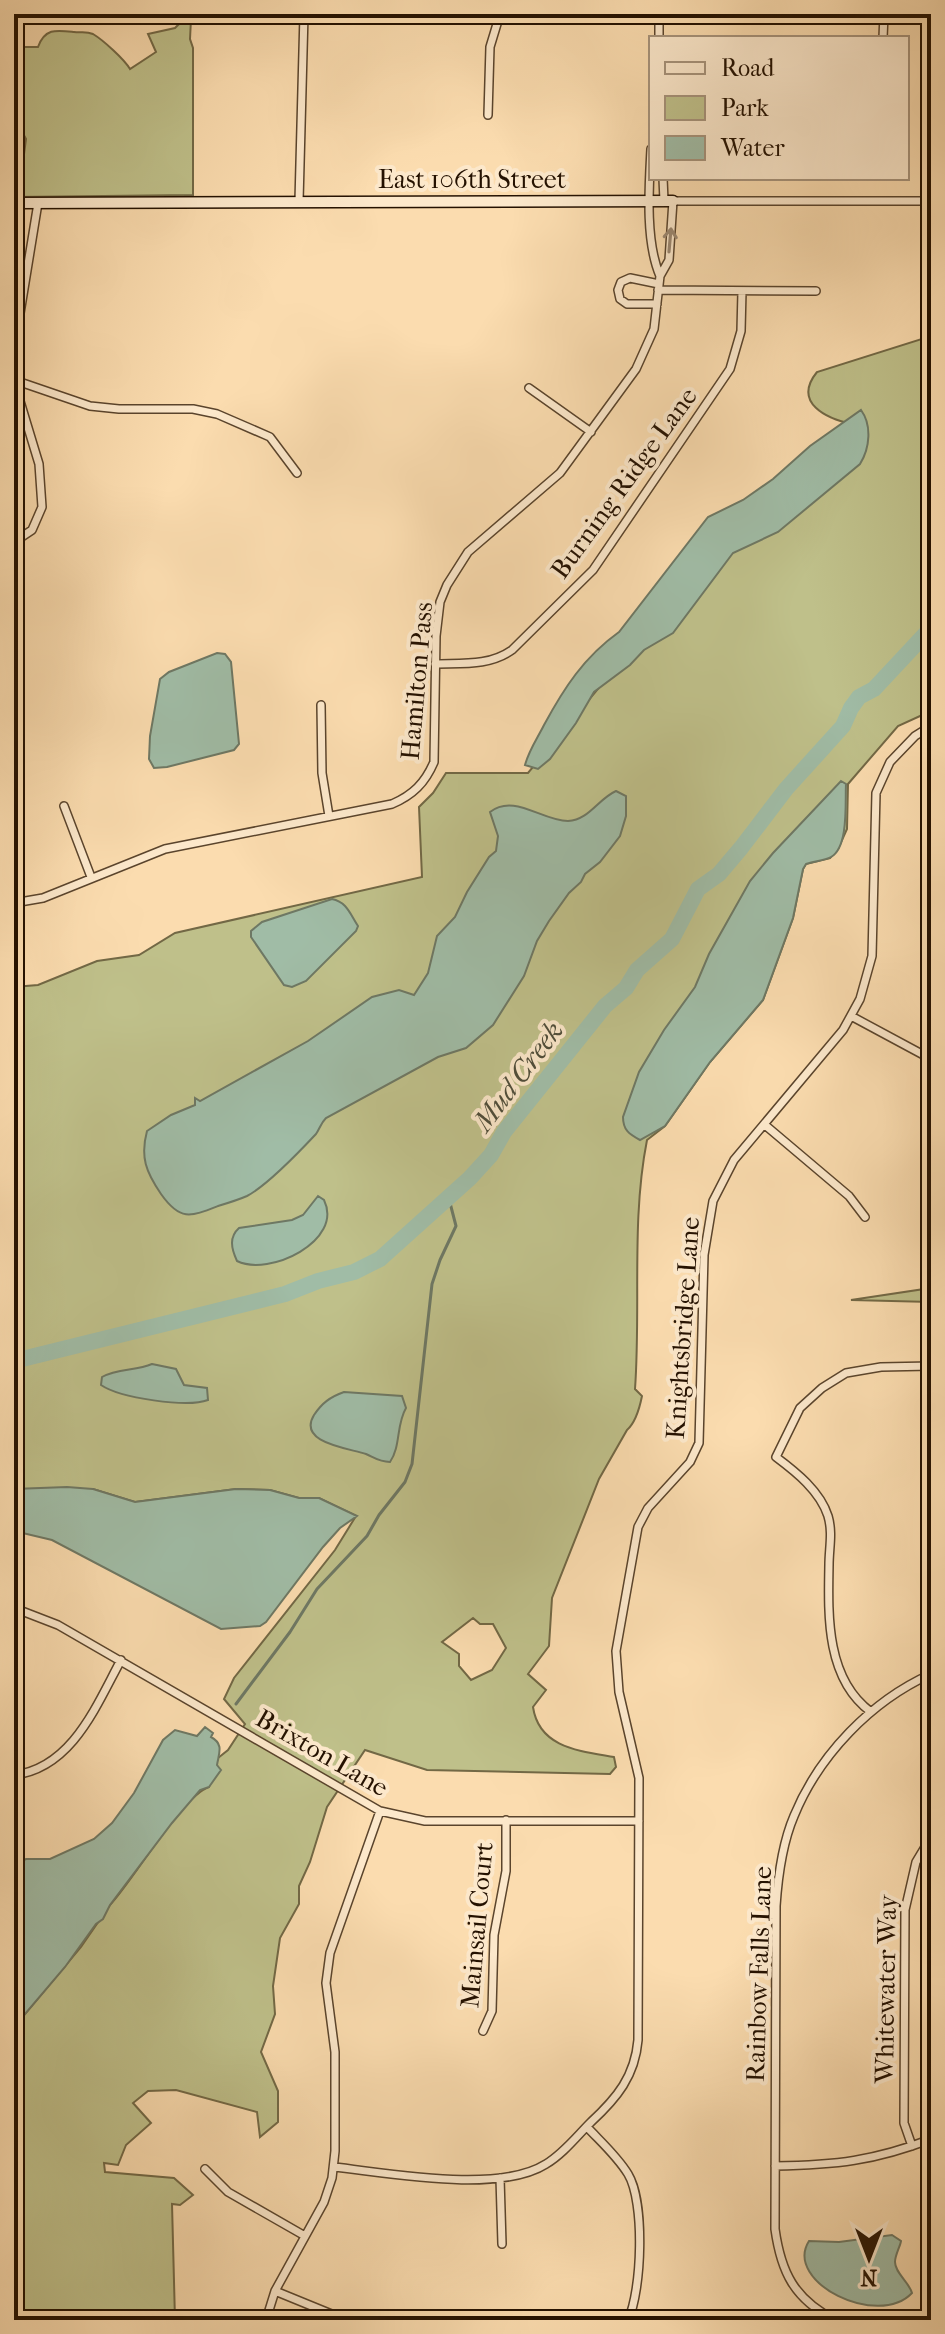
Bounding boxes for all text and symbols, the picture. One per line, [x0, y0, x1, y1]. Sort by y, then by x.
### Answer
legend [649, 36, 909, 180]
text: Road [721, 54, 775, 82]
text: Park [721, 94, 769, 122]
text: Water [720, 134, 785, 162]
street label: East 106th Street [378, 164, 567, 195]
one-way arrow [663, 227, 678, 254]
street label: Burning Ridge Lane [544, 381, 704, 585]
street label: Hamilton Pass [395, 601, 439, 761]
water label: Mud Creek [465, 1015, 570, 1139]
street label: Knightsbridge Lane [660, 1216, 706, 1440]
street label: Brixton Lane [250, 1703, 394, 1803]
street label: Mainsail Court [454, 1840, 500, 2009]
street label: Rainbow Falls Lane [740, 1865, 778, 2083]
street label: Whitewater Way [869, 1893, 903, 2085]
north arrow [829, 2218, 909, 2298]
text: N [860, 2264, 877, 2290]

